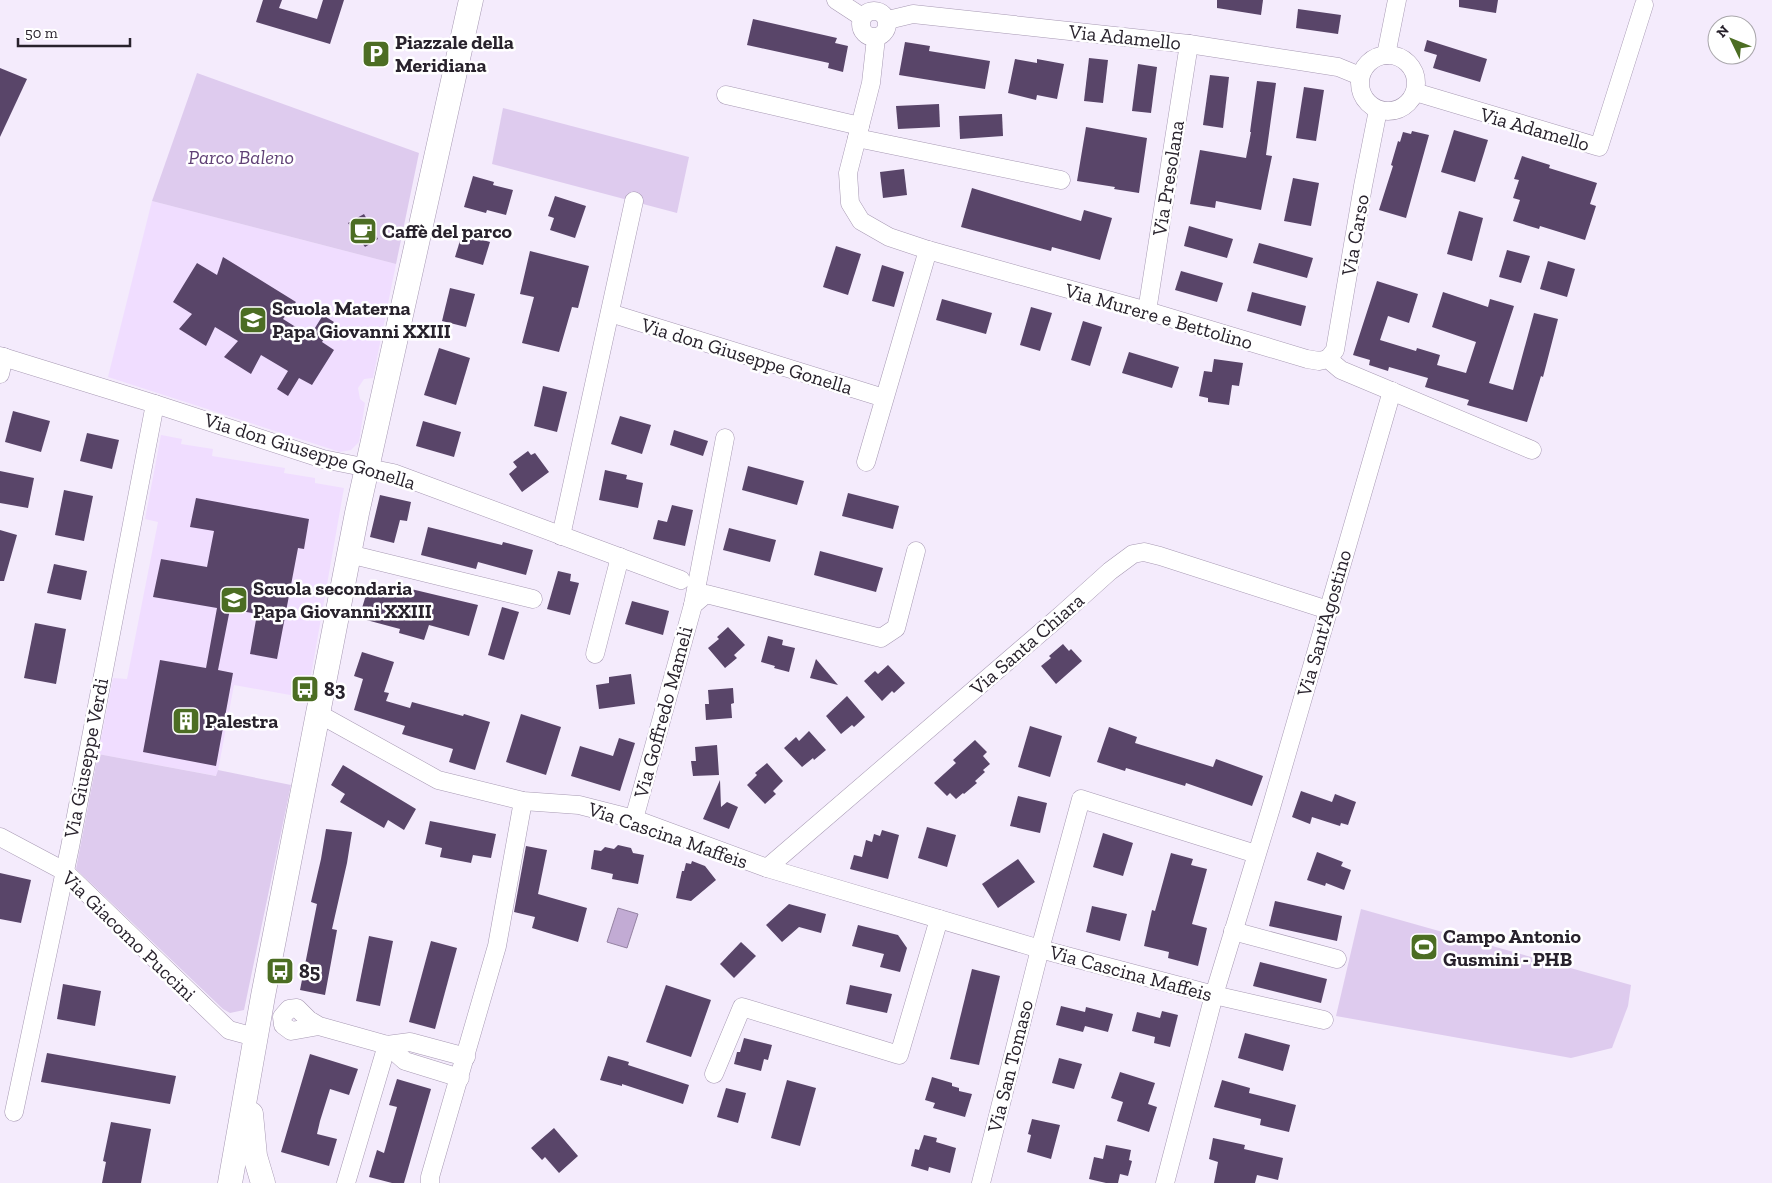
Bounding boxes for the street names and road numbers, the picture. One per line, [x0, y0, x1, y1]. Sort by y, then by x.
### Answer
street label: Via Adamello [1067, 19, 1182, 55]
street label: Via Adamello [1477, 102, 1592, 156]
street label: Via Presolana [1147, 118, 1189, 239]
street label: Via Carso [1336, 192, 1374, 279]
street label: Via Murere e Bettolino [1061, 277, 1256, 354]
street label: Via don Giuseppe Gonella [638, 312, 856, 400]
street label: Via don Giuseppe Gonella [201, 407, 419, 495]
street label: Via Sant'Agostino [1291, 547, 1356, 700]
street label: Via Santa Chiara [964, 588, 1089, 701]
street label: Via Goffredo Mameli [628, 623, 698, 802]
street label: Via Giuseppe Verdi [59, 676, 113, 841]
street label: Via Cascina Maffeis [584, 796, 751, 874]
street label: Via Giacomo Puccini [56, 865, 201, 1006]
street label: Via Cascina Maffeis [1046, 940, 1215, 1006]
street label: Via San Tomaso [982, 997, 1038, 1136]

